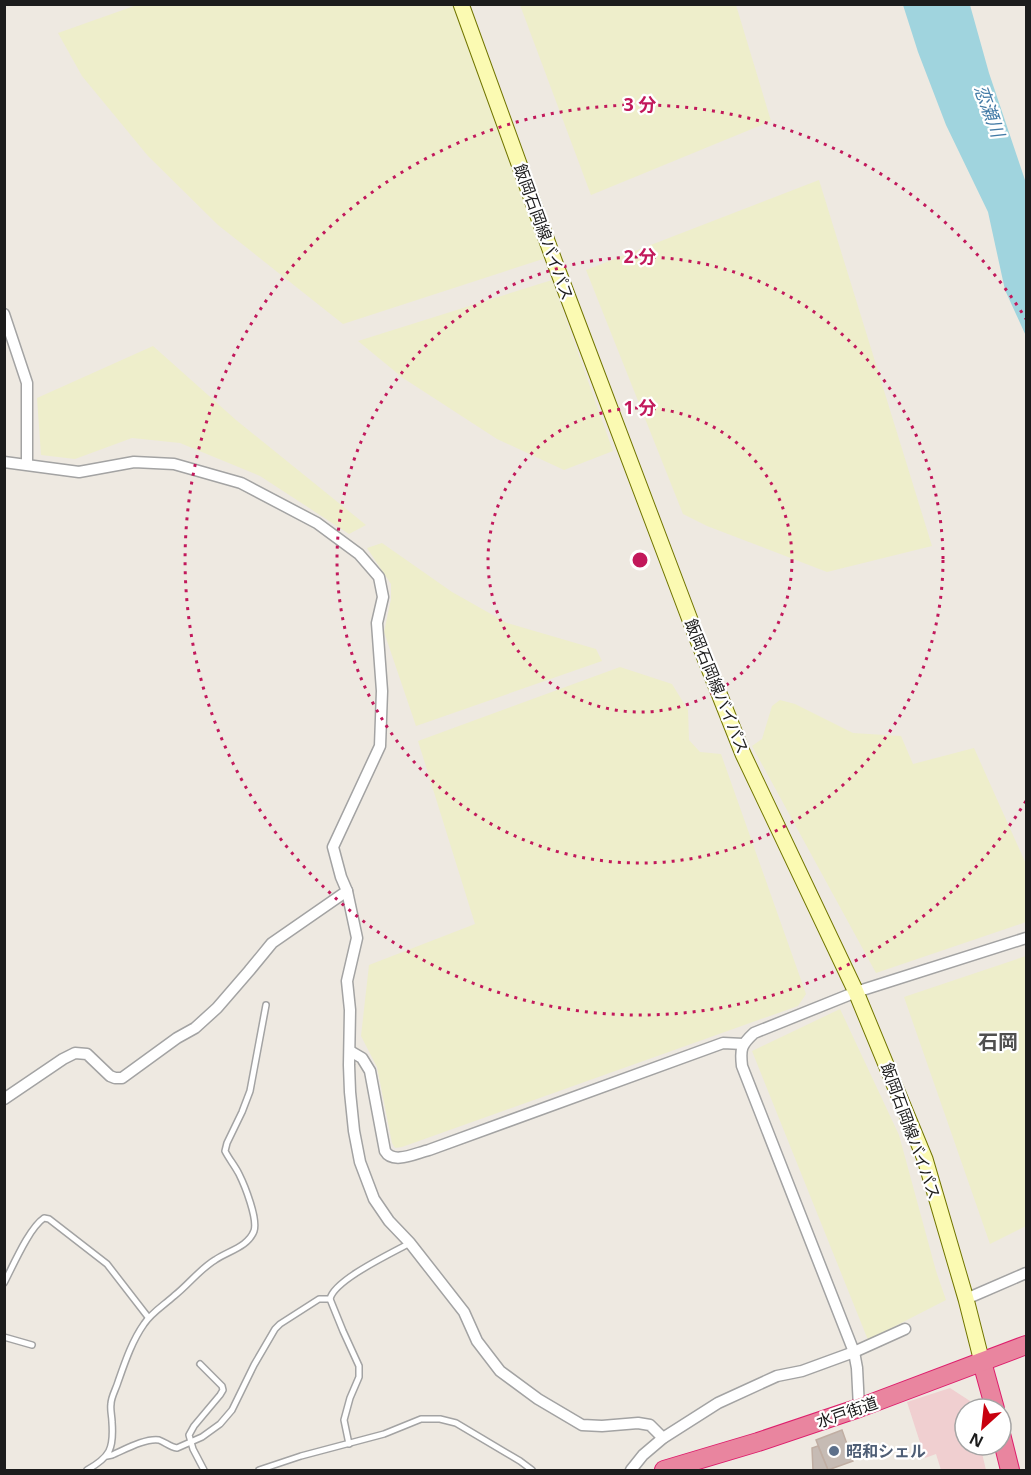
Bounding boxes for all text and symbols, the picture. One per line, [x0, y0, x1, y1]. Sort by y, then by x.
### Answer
water label: 恋瀬川 [969, 81, 1011, 142]
text: 3 分 [624, 92, 656, 116]
street label: 飯岡石岡線バイパス [509, 161, 579, 303]
text: 2 分 [624, 244, 656, 268]
text: 1 分 [624, 395, 656, 419]
centre of rings [630, 550, 650, 570]
street label: 飯岡石岡線バイパス [680, 615, 754, 757]
district label: 石岡 [978, 1028, 1018, 1055]
street label: 飯岡石岡線バイパス [876, 1060, 946, 1202]
street label: 水戸街道 [813, 1391, 881, 1433]
north arrow [953, 1397, 1013, 1457]
text: N [965, 1428, 987, 1453]
place label: 昭和シェル [846, 1440, 926, 1462]
marker: 昭和シェル [827, 1444, 841, 1458]

